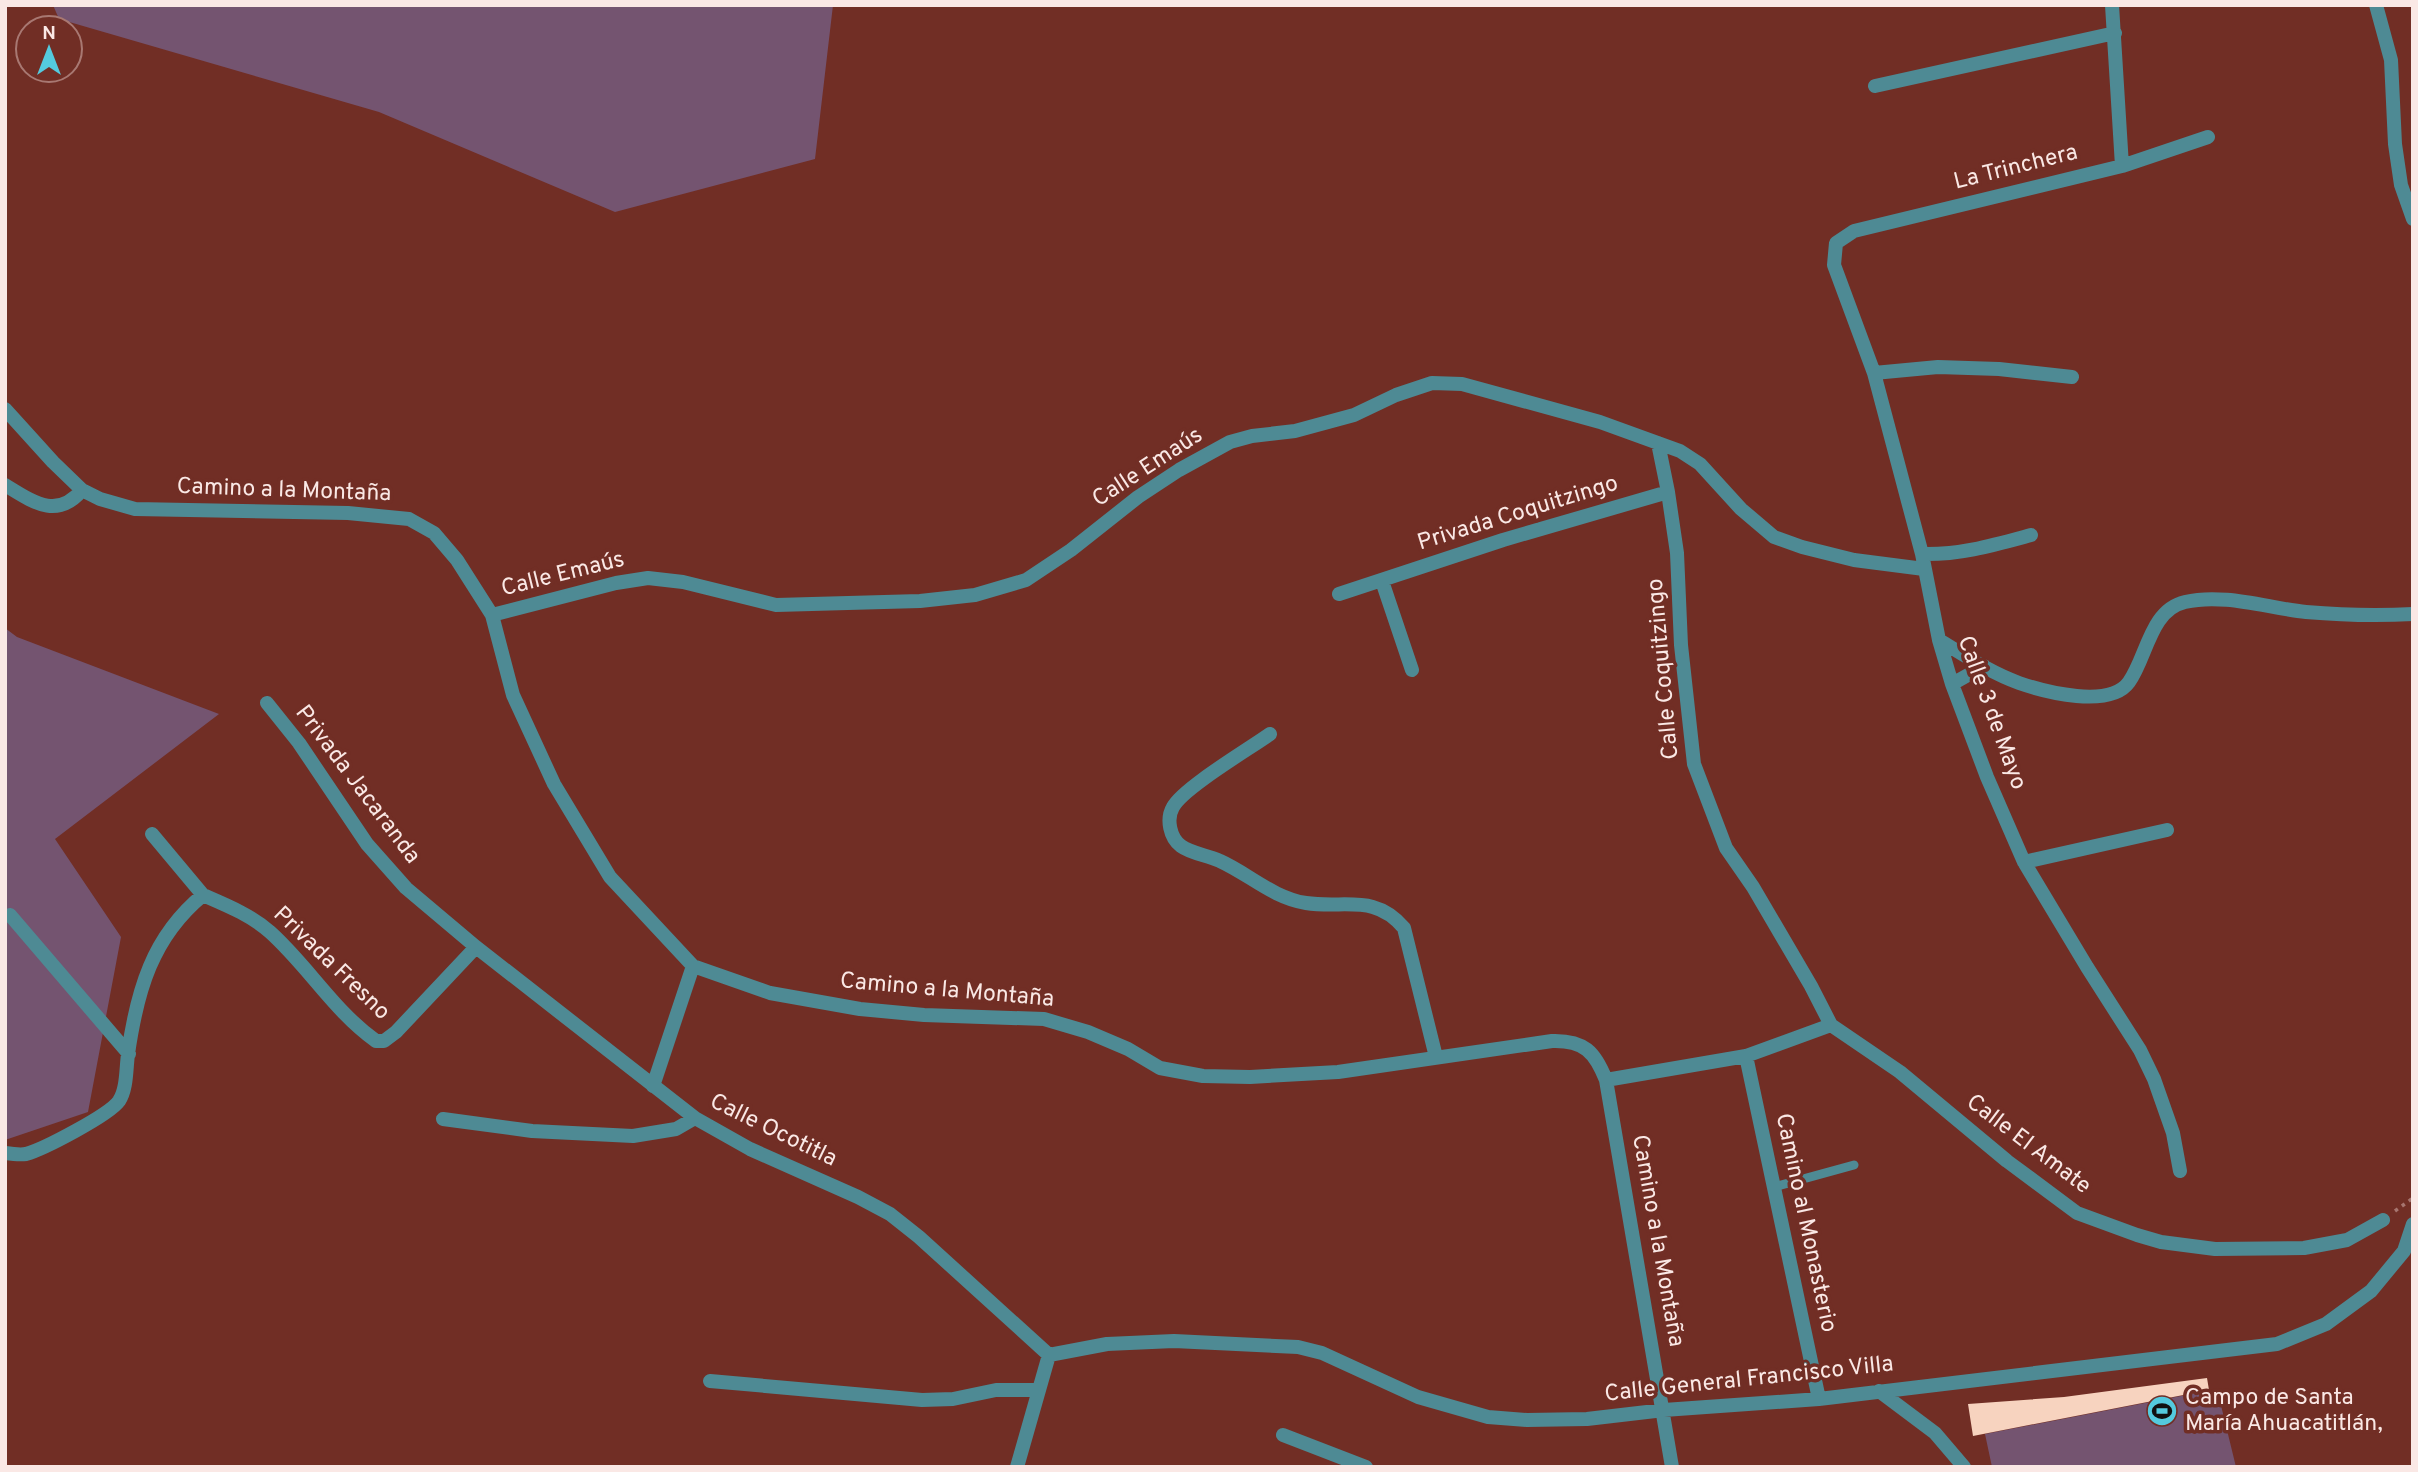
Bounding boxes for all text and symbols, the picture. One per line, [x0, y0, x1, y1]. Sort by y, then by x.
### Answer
north arrow [14, 14, 84, 84]
text: N [42, 22, 56, 46]
street label: La Trinchera [1951, 139, 2081, 197]
street label: Calle Emaús [1087, 422, 1209, 514]
street label: Privada Coquitzingo [1414, 470, 1622, 558]
street label: Camino a la Montaña [176, 473, 392, 509]
street label: Calle Emaús [498, 546, 628, 604]
street label: Calle Coquitzingo [1642, 577, 1686, 761]
street label: Calle 3 de Mayo [1950, 632, 2032, 794]
street label: Privada Jacaranda [288, 700, 426, 870]
street label: Privada Fresno [266, 901, 396, 1027]
street label: Camino a la Montaña [839, 967, 1055, 1015]
street label: Calle Ocotitla [705, 1088, 841, 1174]
street label: Calle El Amate [1960, 1089, 2096, 1201]
street label: Camino al Monasterio [1768, 1111, 1842, 1335]
street label: Camino a la Montaña [1624, 1133, 1690, 1349]
street label: Calle General Francisco Villa [1603, 1350, 1895, 1410]
place label: Campo de Santa María Ahuacatitlán, [2185, 1384, 2383, 1439]
sports icon: Campo de Santa María Ahuacatitlán, [2145, 1394, 2179, 1428]

